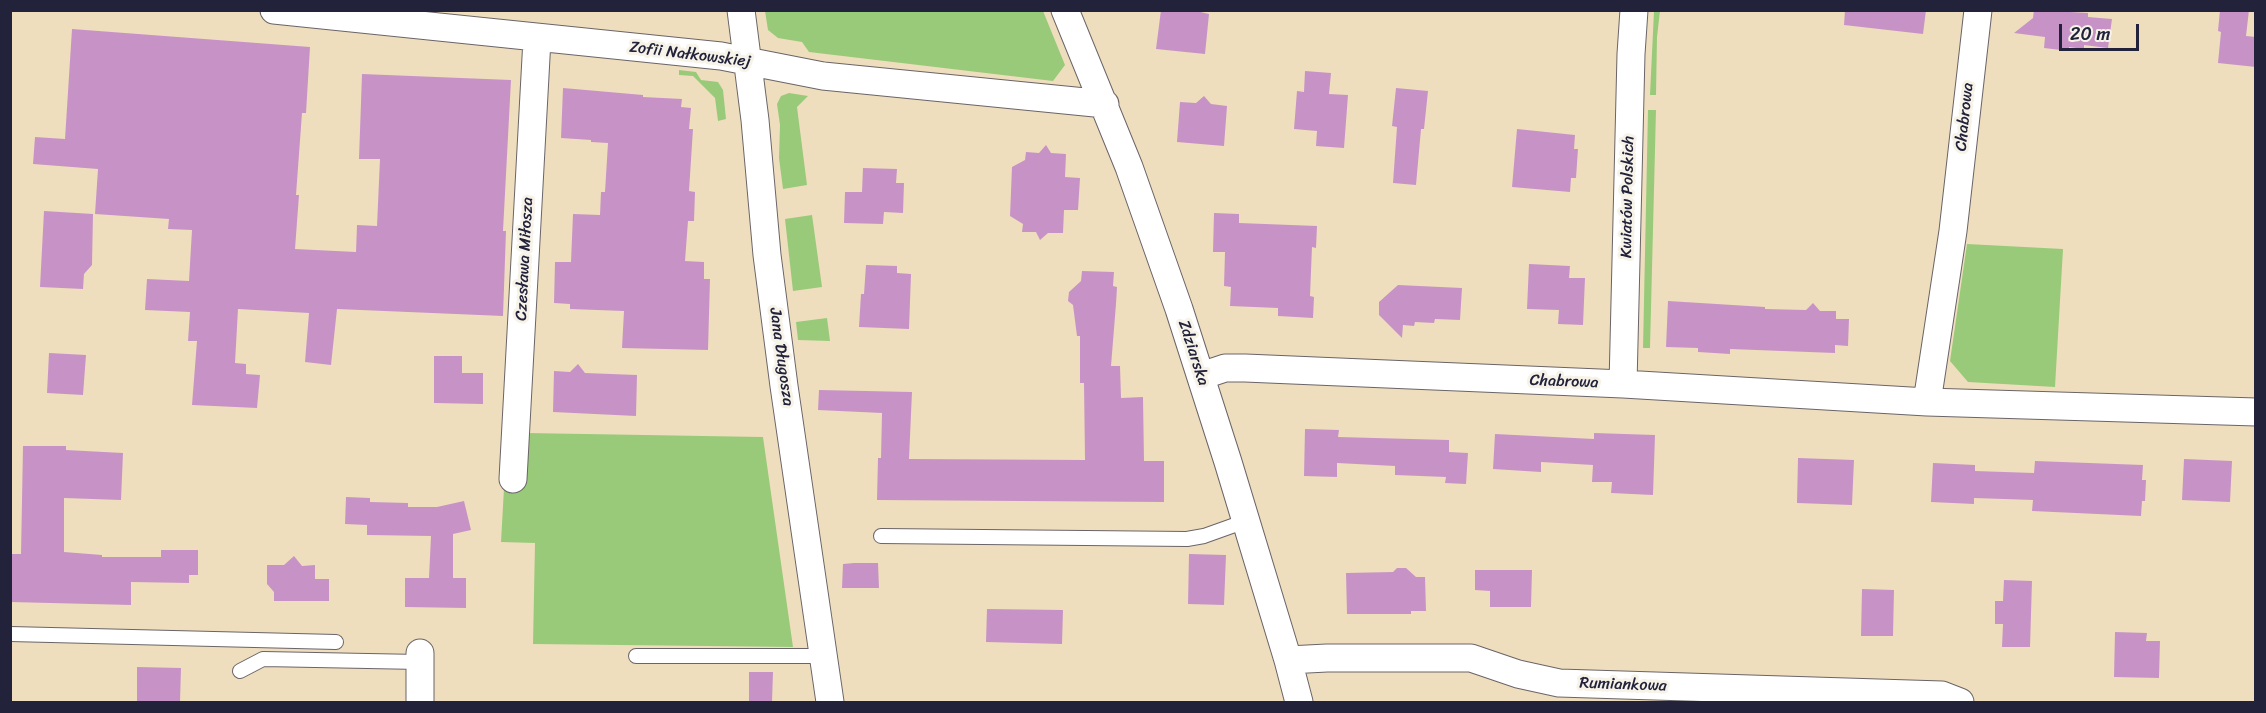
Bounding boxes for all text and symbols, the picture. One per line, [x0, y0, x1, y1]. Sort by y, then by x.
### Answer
scale bar [2062, 12, 2142, 50]
text: 20 m [2070, 18, 2110, 50]
street label: Zofii Nałkowskiej [628, 38, 752, 72]
street label: Chabrowa [1952, 82, 1978, 152]
street label: Kwiatów Polskich [1617, 136, 1639, 258]
street label: Czesława Miłosza [512, 197, 538, 321]
street label: Jana Długosza [765, 307, 797, 407]
street label: Zdziarska [1173, 318, 1213, 388]
street label: Chabrowa [1529, 371, 1599, 393]
street label: Rumiankowa [1579, 674, 1667, 696]

